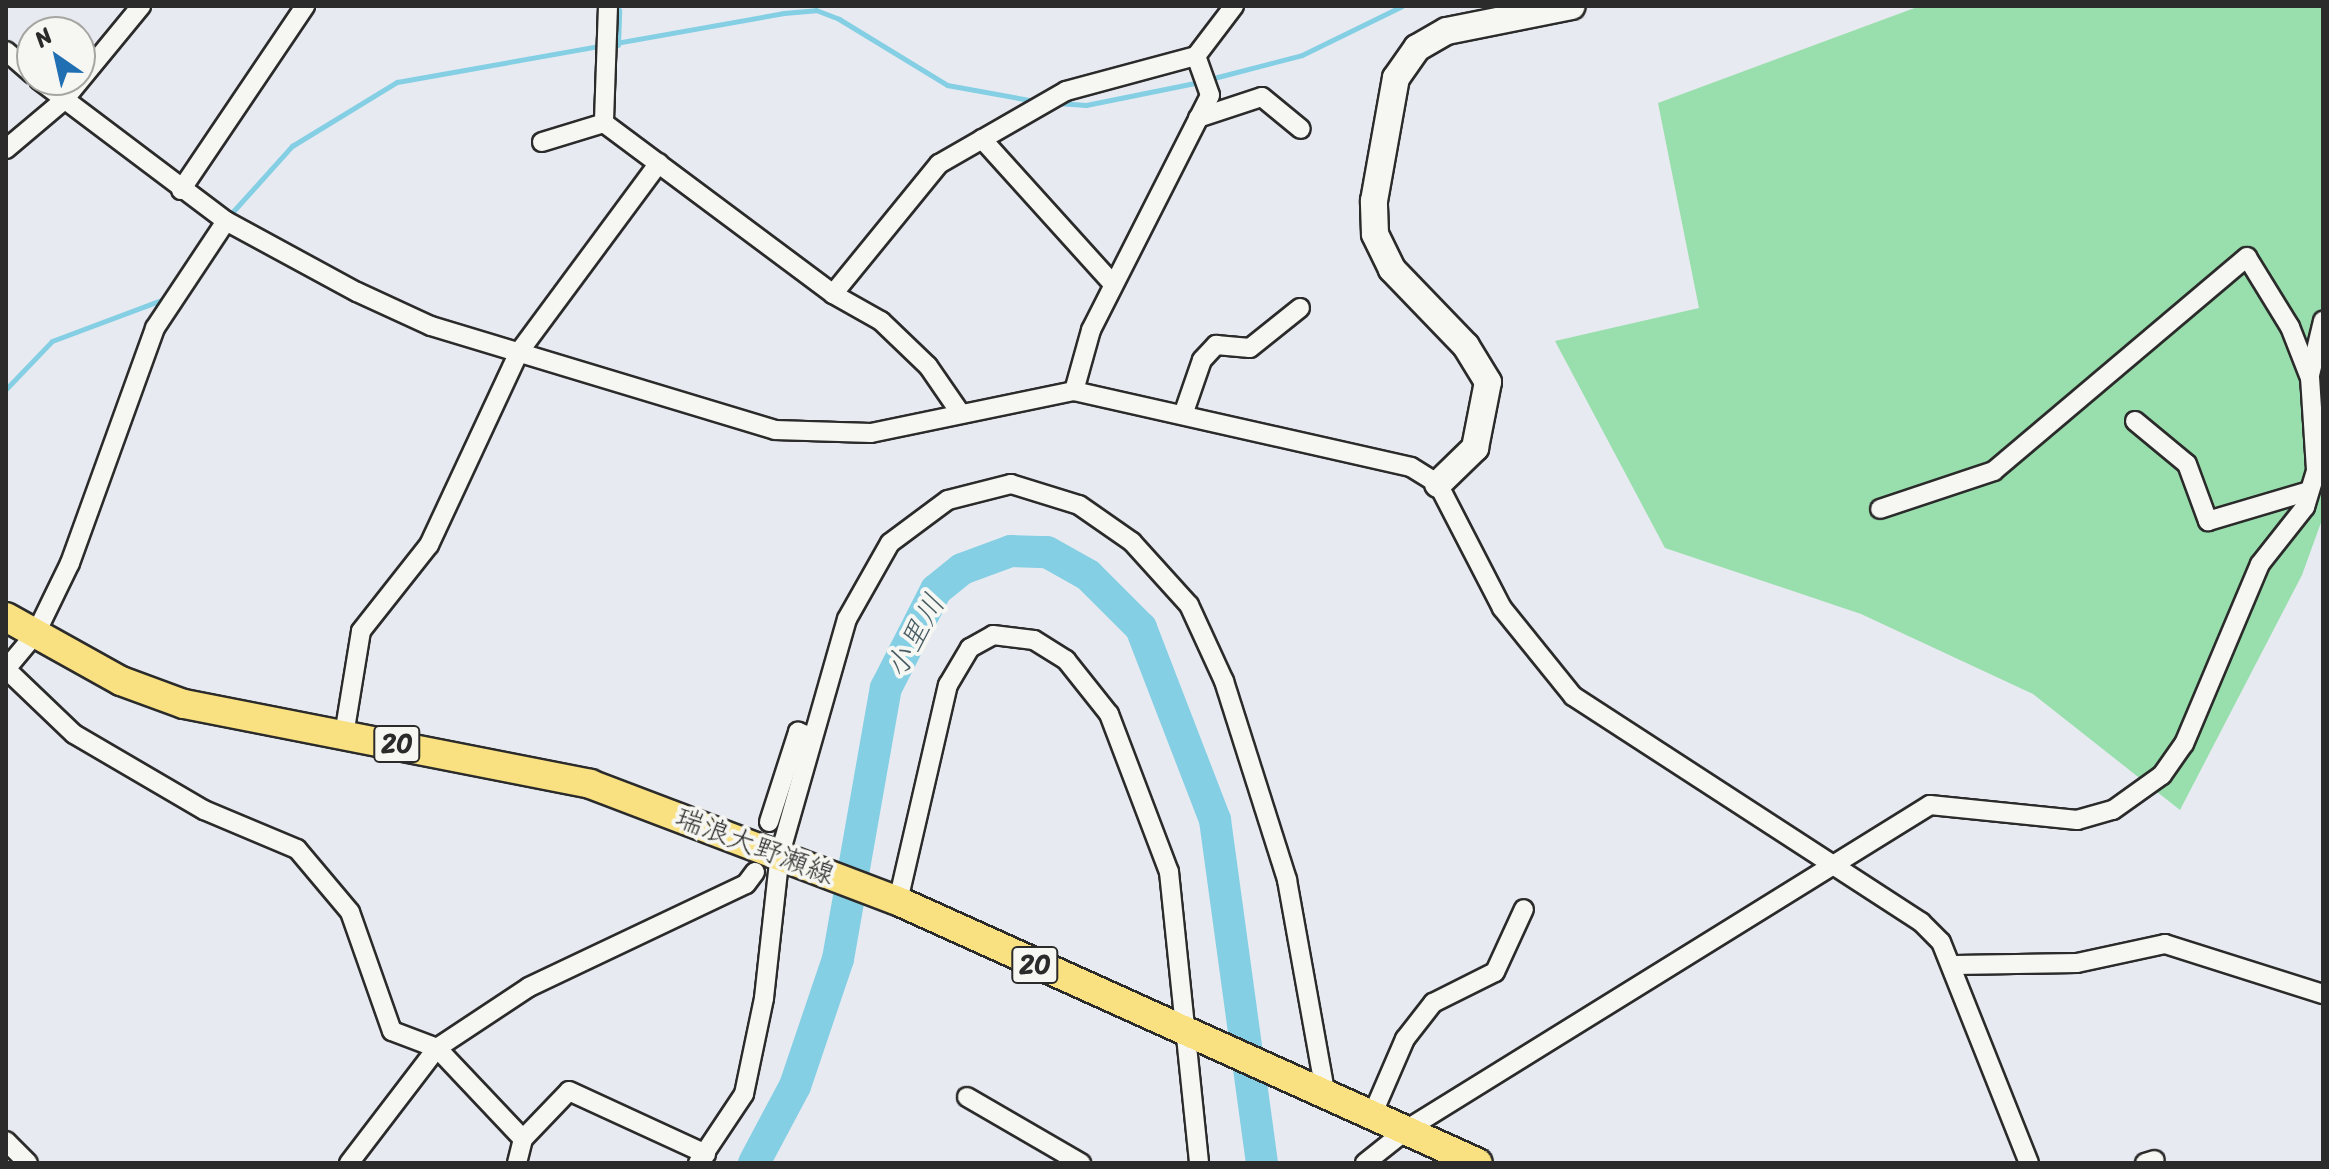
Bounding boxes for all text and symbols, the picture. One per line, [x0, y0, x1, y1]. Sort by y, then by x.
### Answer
north arrow [16, 16, 96, 96]
text: N [26, 17, 61, 58]
water label: 小里川 [877, 588, 953, 684]
road number: 20 [373, 722, 421, 766]
street label: 瑞浪大野瀬線 [671, 800, 839, 892]
road number: 20 [1011, 943, 1059, 987]

